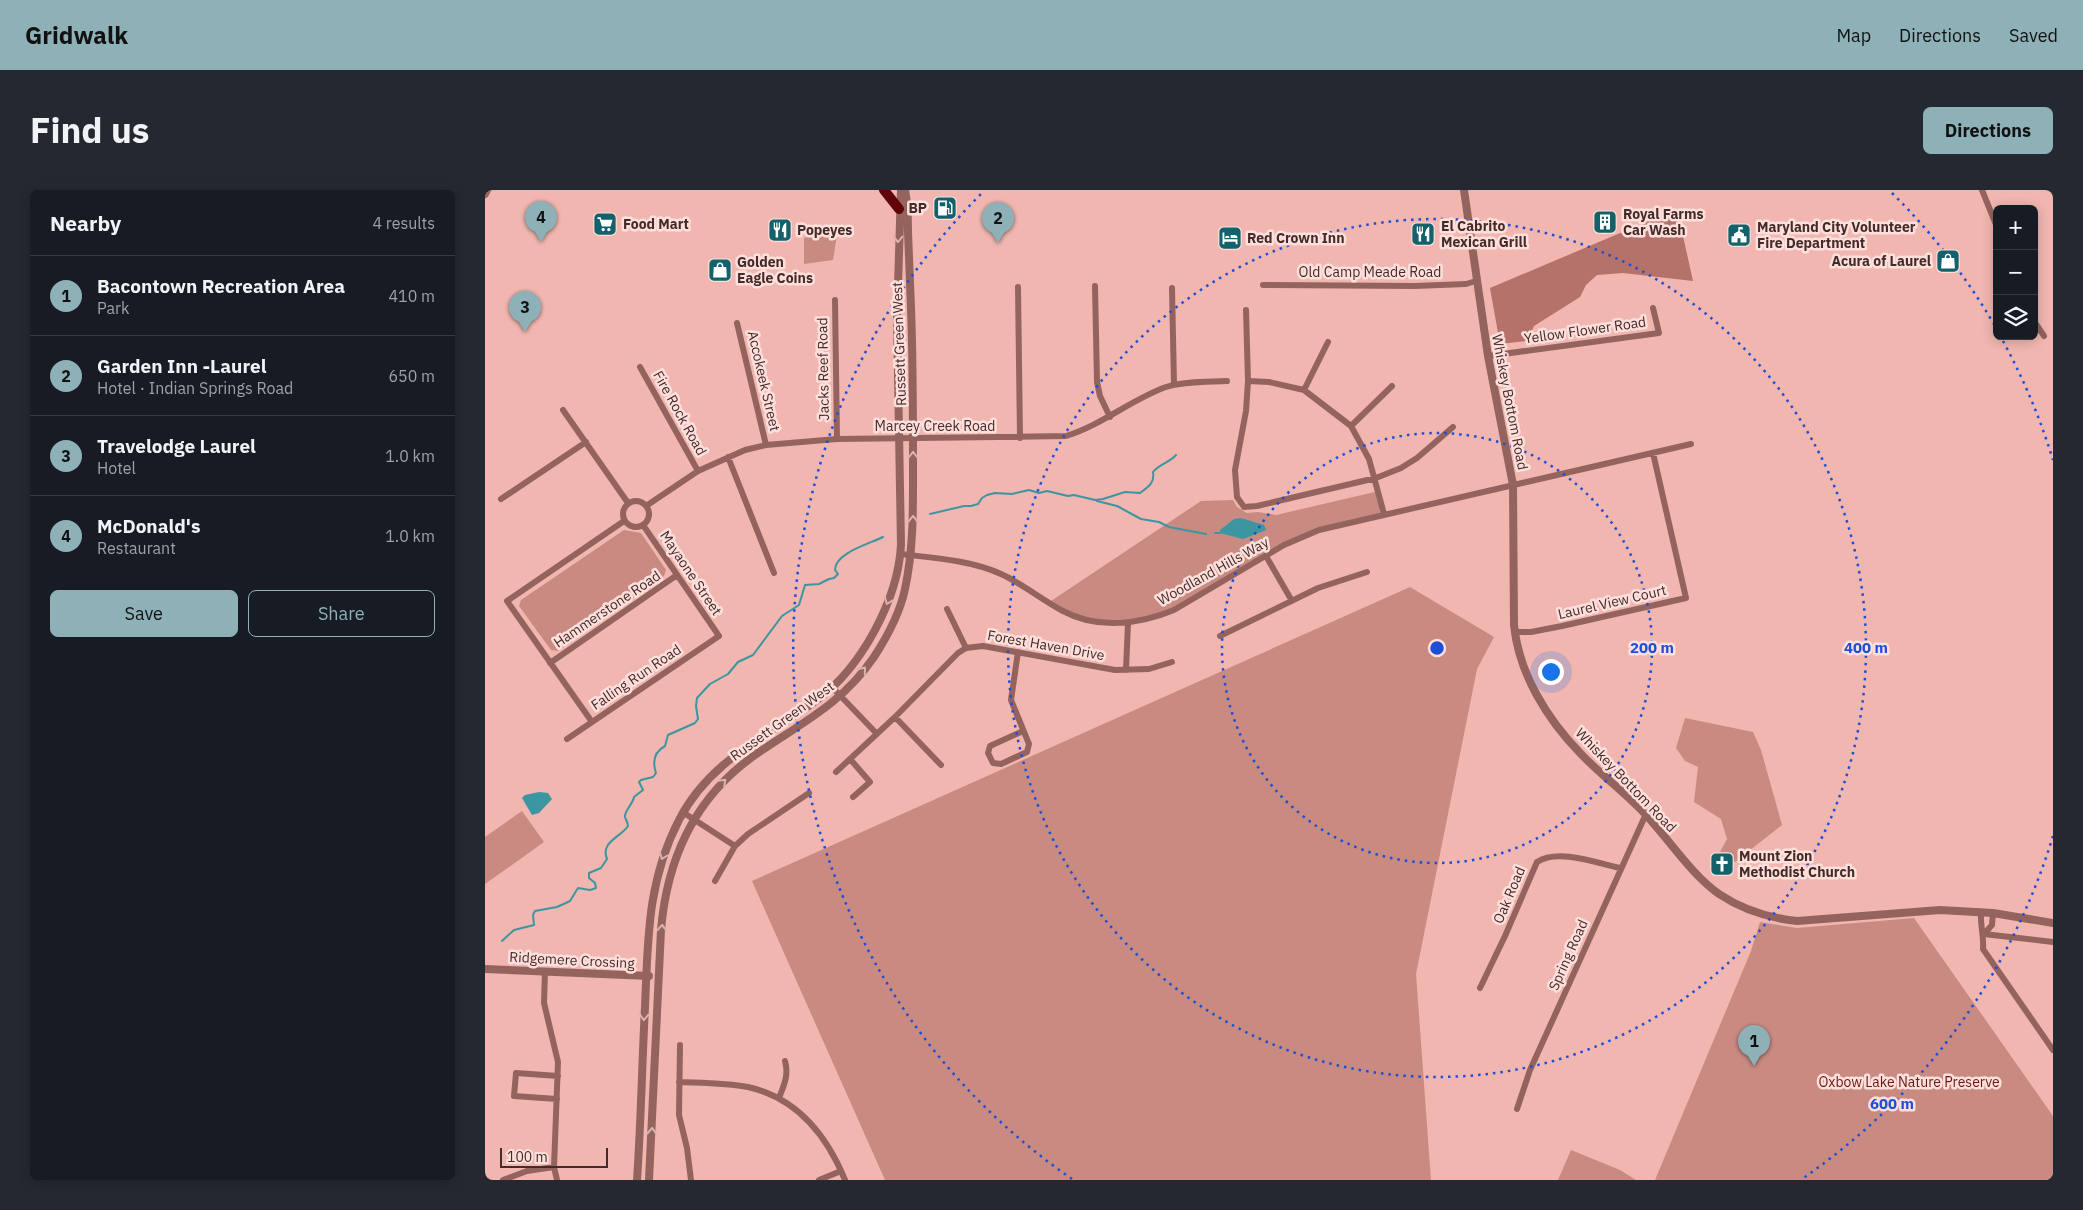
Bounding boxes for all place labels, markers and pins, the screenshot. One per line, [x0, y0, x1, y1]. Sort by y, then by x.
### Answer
fuel station icon: BP [932, 195, 958, 221]
place label: BP [908, 199, 927, 217]
pin: 4 [525, 201, 557, 242]
pin: 2 [982, 202, 1014, 243]
place label: Royal Farms Car Wash [1623, 205, 1704, 239]
building icon: Royal Farms Car Wash [1592, 209, 1618, 235]
supermarket icon: Food Mart [592, 211, 618, 237]
place label: Food Mart [623, 215, 689, 233]
restaurant icon: Popeyes [767, 217, 793, 243]
place label: El Cabrito Mexican Grill [1441, 217, 1527, 251]
place label: Maryland City Volunteer Fire Department [1757, 218, 1916, 252]
place label: Popeyes [797, 221, 852, 239]
restaurant icon: El Cabrito Mexican Grill [1410, 221, 1436, 247]
public building icon: Maryland City Volunteer Fire Department [1726, 222, 1752, 248]
hotel icon: Red Crown Inn [1217, 225, 1243, 251]
place label: Red Crown Inn [1247, 229, 1345, 247]
shop icon: Acura of Laurel [1935, 248, 1961, 274]
place label: Acura of Laurel [1831, 252, 1931, 270]
place label: Golden Eagle Coins [737, 253, 813, 287]
shop icon: Golden Eagle Coins [707, 257, 733, 283]
pin: 3 [509, 291, 541, 332]
centre of rings [1428, 639, 1446, 657]
place label: Mount Zion Methodist Church [1739, 847, 1855, 881]
church icon: Mount Zion Methodist Church [1709, 851, 1735, 877]
pin: 1 [1738, 1025, 1770, 1066]

